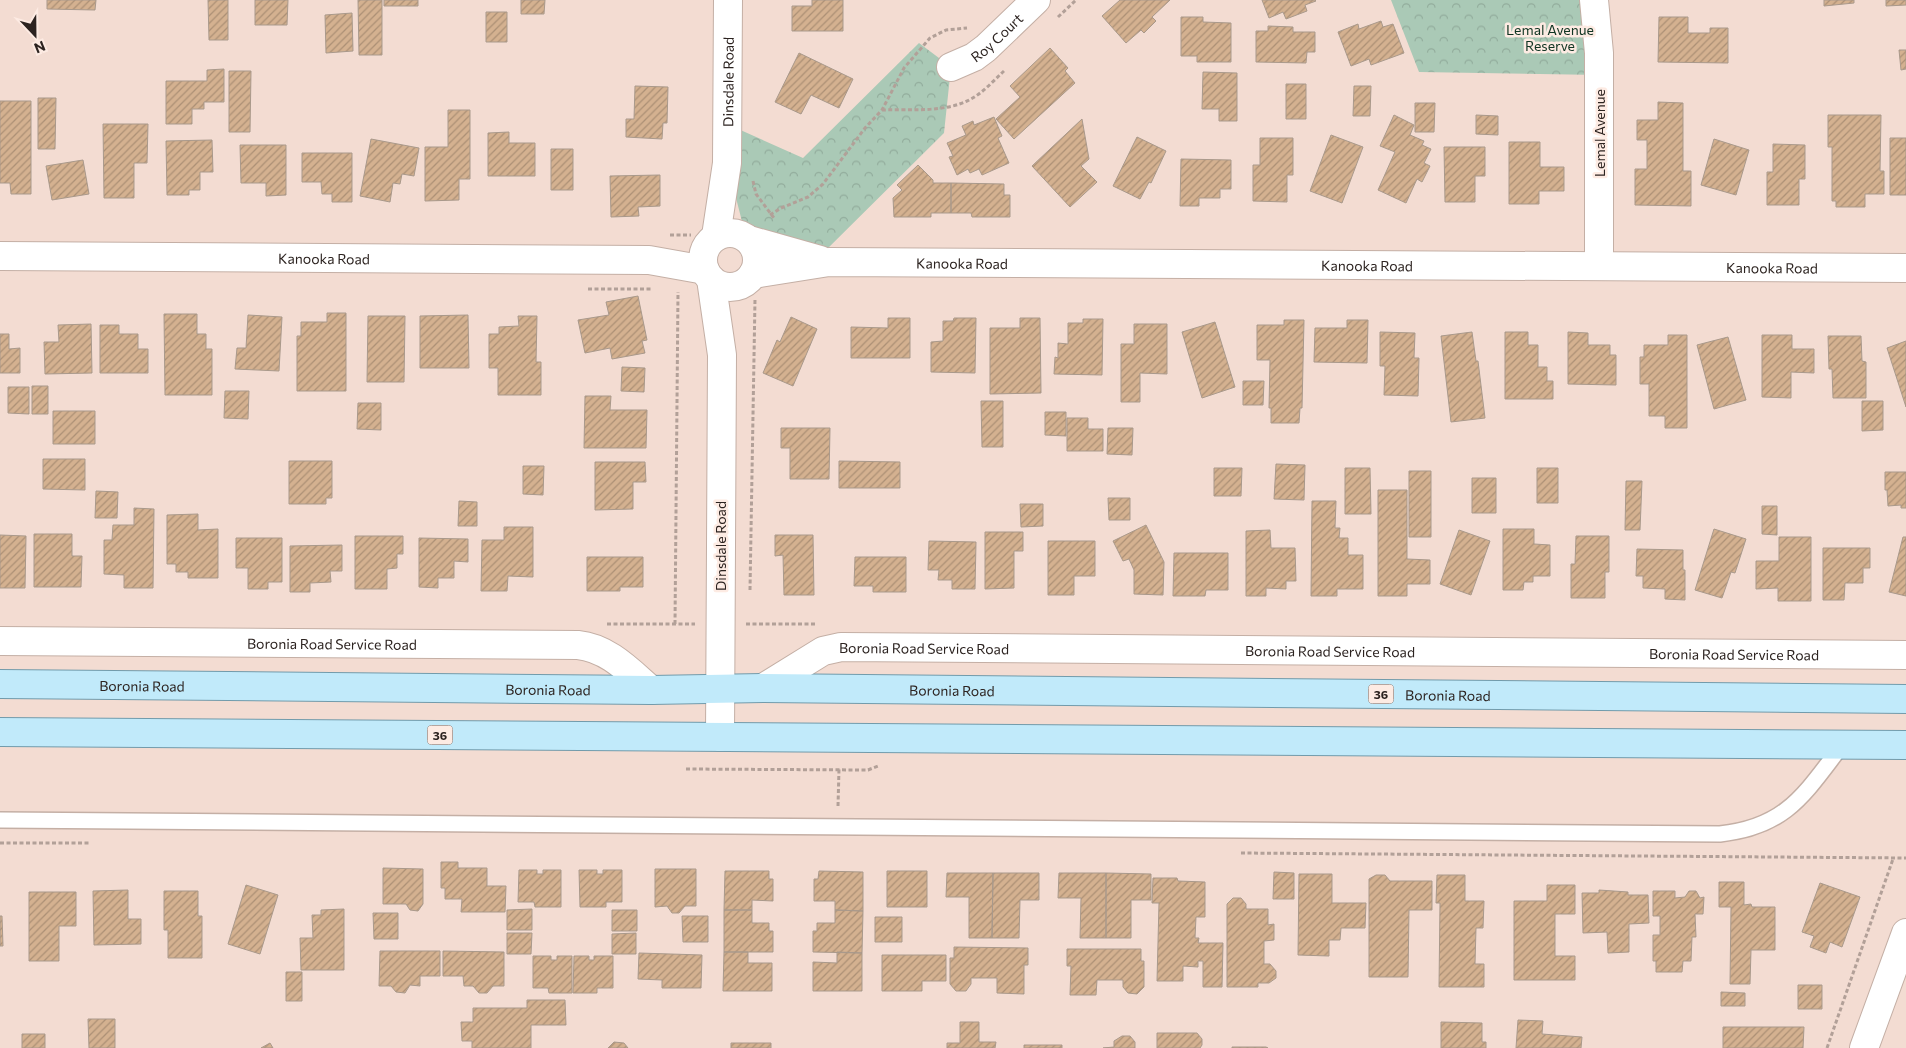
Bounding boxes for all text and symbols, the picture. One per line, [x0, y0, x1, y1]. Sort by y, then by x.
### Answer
street label: Roy Court [967, 9, 1026, 65]
north arrow [10, 10, 60, 60]
park label: Lemal Avenue Reserve [1506, 21, 1594, 54]
street label: Dinsdale Road [719, 37, 736, 127]
text: N [32, 38, 48, 57]
street label: Lemal Avenue [1591, 89, 1608, 177]
street label: Kanooka Road [278, 249, 370, 267]
street label: Kanooka Road [916, 254, 1008, 271]
street label: Kanooka Road [1321, 256, 1413, 274]
street label: Kanooka Road [1726, 258, 1818, 276]
street label: Dinsdale Road [712, 501, 729, 591]
street label: Boronia Road Service Road [247, 634, 417, 652]
street label: Boronia Road Service Road [839, 638, 1009, 657]
street label: Boronia Road Service Road [1245, 642, 1415, 660]
street label: Boronia Road Service Road [1649, 645, 1819, 663]
street label: Boronia Road [99, 676, 185, 694]
street label: Boronia Road [505, 680, 591, 698]
street label: Boronia Road [909, 681, 995, 699]
road number: 36 [1368, 684, 1394, 704]
street label: Boronia Road [1405, 686, 1491, 704]
road number: 36 [428, 726, 452, 744]

